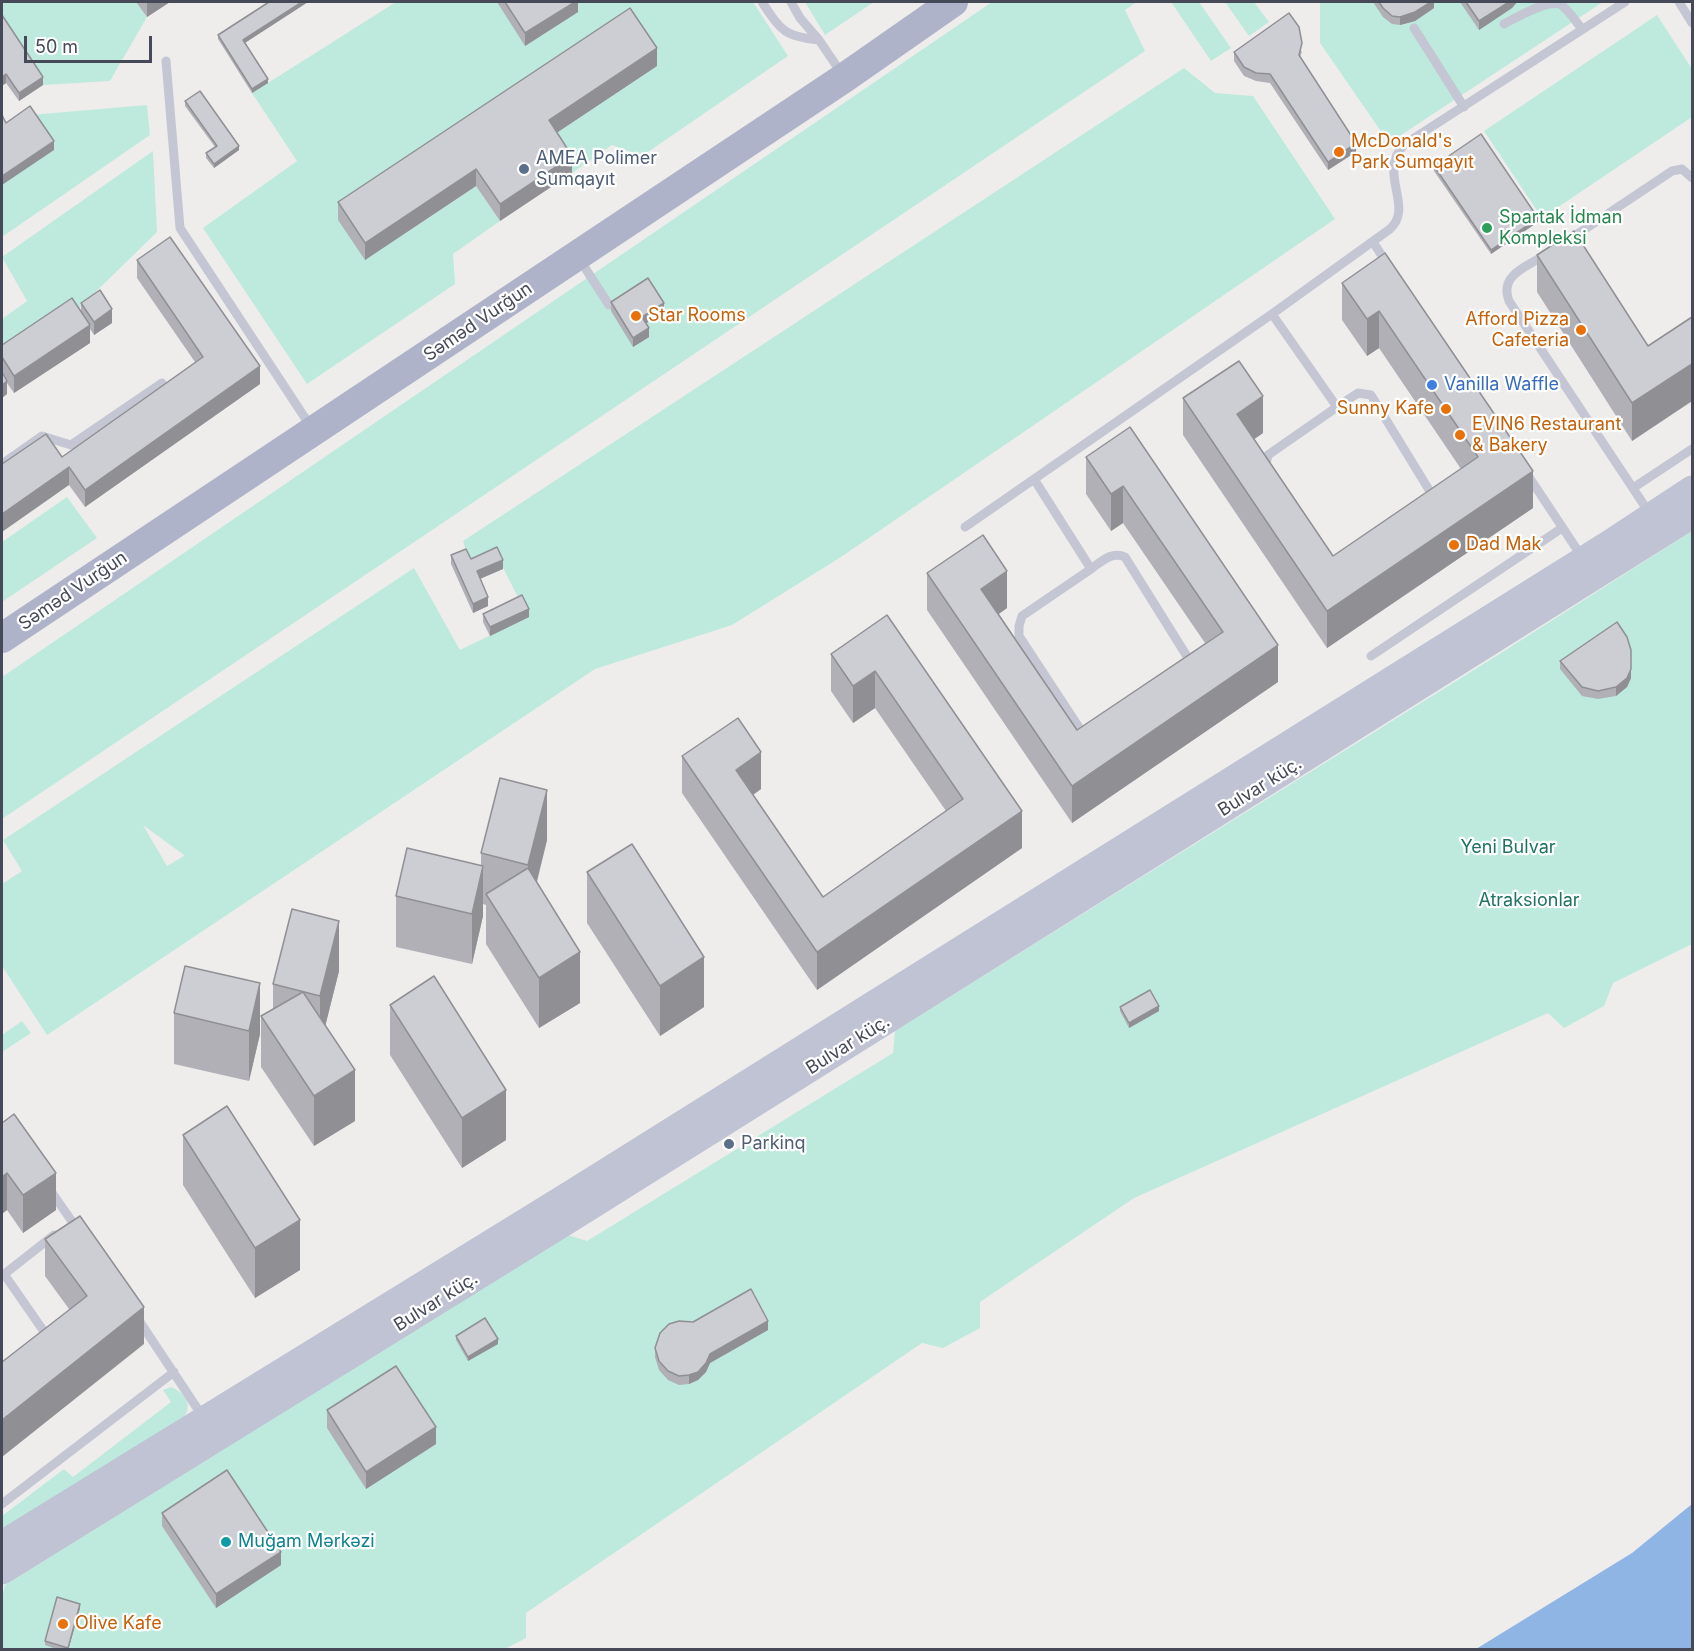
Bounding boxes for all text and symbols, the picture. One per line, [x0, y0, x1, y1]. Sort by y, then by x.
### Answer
scale bar [27, 24, 154, 62]
text: 50 m [35, 36, 78, 57]
place label: McDonald's Park Sumqayıt [1351, 131, 1474, 174]
marker: McDonald's Park Sumqayıt [1332, 145, 1346, 159]
place label: AMEA Polimer Sumqayıt [536, 148, 657, 190]
marker: AMEA Polimer Sumqayıt [517, 162, 531, 176]
place label: Spartak İdman Kompleksi [1499, 207, 1622, 250]
marker: Spartak İdman Kompleksi [1480, 221, 1494, 235]
street label: Səməd Vurğun [420, 278, 536, 366]
place label: Star Rooms [648, 305, 746, 327]
marker: Star Rooms [629, 309, 643, 323]
place label: Afford Pizza Cafeteria [1465, 309, 1569, 352]
marker: Afford Pizza Cafeteria [1574, 323, 1588, 337]
place label: Vanilla Waffle [1444, 374, 1559, 396]
marker: Vanilla Waffle [1425, 378, 1439, 392]
place label: Sunny Kafe [1337, 398, 1434, 420]
marker: Sunny Kafe [1439, 402, 1453, 416]
place label: EVIN6 Restaurant & Bakery [1472, 414, 1621, 456]
marker: EVIN6 Restaurant & Bakery [1453, 428, 1467, 442]
place label: Dad Mak [1466, 534, 1541, 556]
marker: Dad Mak [1447, 538, 1461, 552]
street label: Səməd Vurğun [15, 547, 131, 635]
street label: Bulvar küç. [1214, 753, 1306, 821]
park label: Yeni Bulvar [1460, 837, 1556, 859]
park label: Atraksionlar [1478, 890, 1580, 912]
street label: Bulvar küç. [802, 1011, 894, 1079]
place label: Parkinq [741, 1133, 806, 1155]
marker: Parkinq [722, 1137, 736, 1151]
street label: Bulvar küç. [390, 1268, 482, 1336]
place label: Muğam Mərkəzi [238, 1531, 375, 1553]
marker: Muğam Mərkəzi [219, 1535, 233, 1549]
place label: Olive Kafe [75, 1613, 162, 1635]
marker: Olive Kafe [56, 1617, 70, 1631]

